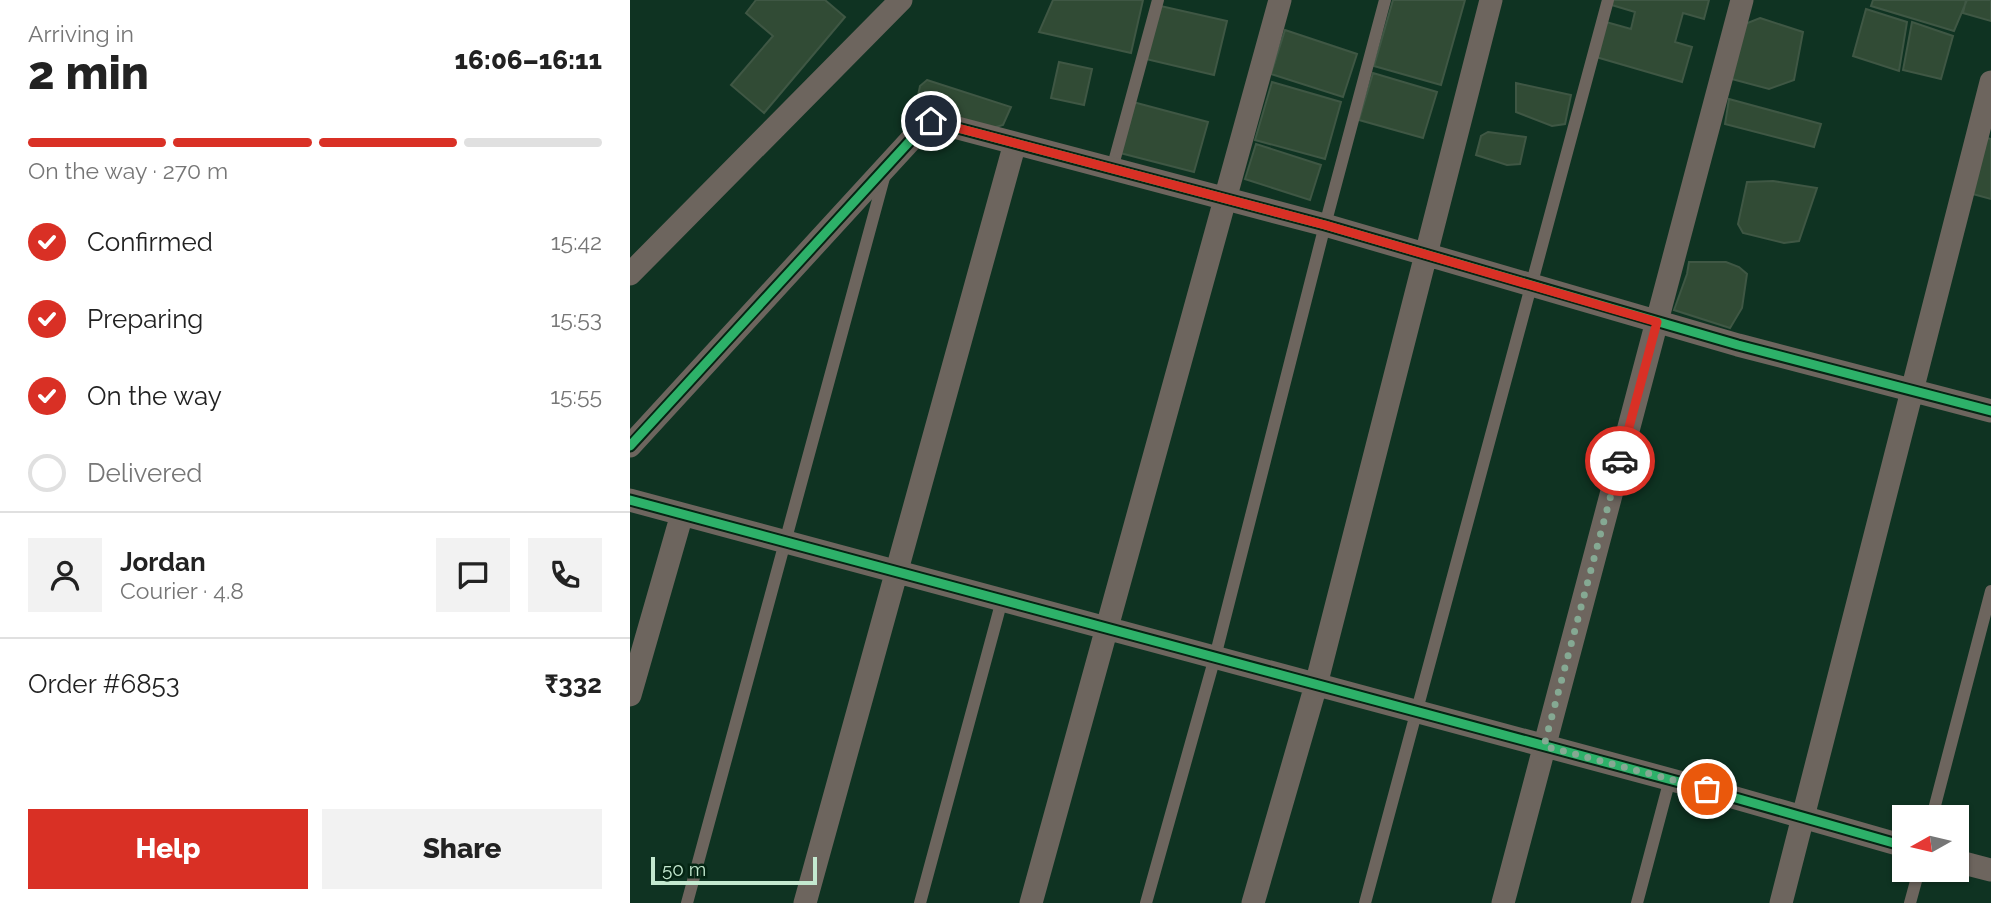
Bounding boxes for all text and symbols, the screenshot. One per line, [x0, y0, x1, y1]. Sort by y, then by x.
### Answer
text: Arriving in [28, 20, 134, 47]
text: 16:06–16:11 [455, 45, 602, 75]
text: 2 min [28, 46, 149, 100]
pin [901, 91, 961, 151]
icon: home [912, 102, 950, 140]
text: On the way · 270 m [28, 157, 228, 184]
icon: check [28, 223, 66, 261]
text: Confirmed [87, 227, 213, 257]
text: 15:42 [551, 228, 602, 255]
icon: check [28, 300, 66, 338]
text: Preparing [87, 304, 203, 334]
text: 15:53 [550, 305, 602, 332]
icon: check [28, 377, 66, 415]
text: On the way [87, 381, 222, 411]
text: 15:55 [550, 382, 602, 409]
courier [1585, 426, 1655, 496]
icon: car [1601, 442, 1639, 480]
text: Delivered [87, 458, 202, 488]
button: person [28, 538, 102, 612]
button: chat [436, 538, 510, 612]
button: phone [528, 538, 602, 612]
text: Jordan [120, 547, 206, 577]
text: Courier · 4.8 [120, 577, 244, 604]
text: Order #6853 [28, 669, 180, 699]
text: ₹332 [544, 669, 602, 699]
pin [1677, 759, 1737, 819]
icon: bag [1688, 770, 1726, 808]
north arrow [1892, 805, 1969, 882]
map controls [1892, 805, 1969, 882]
button: Help [28, 809, 308, 889]
button: Share [322, 809, 602, 889]
scale bar [651, 854, 817, 886]
text: 50 m [662, 858, 706, 880]

